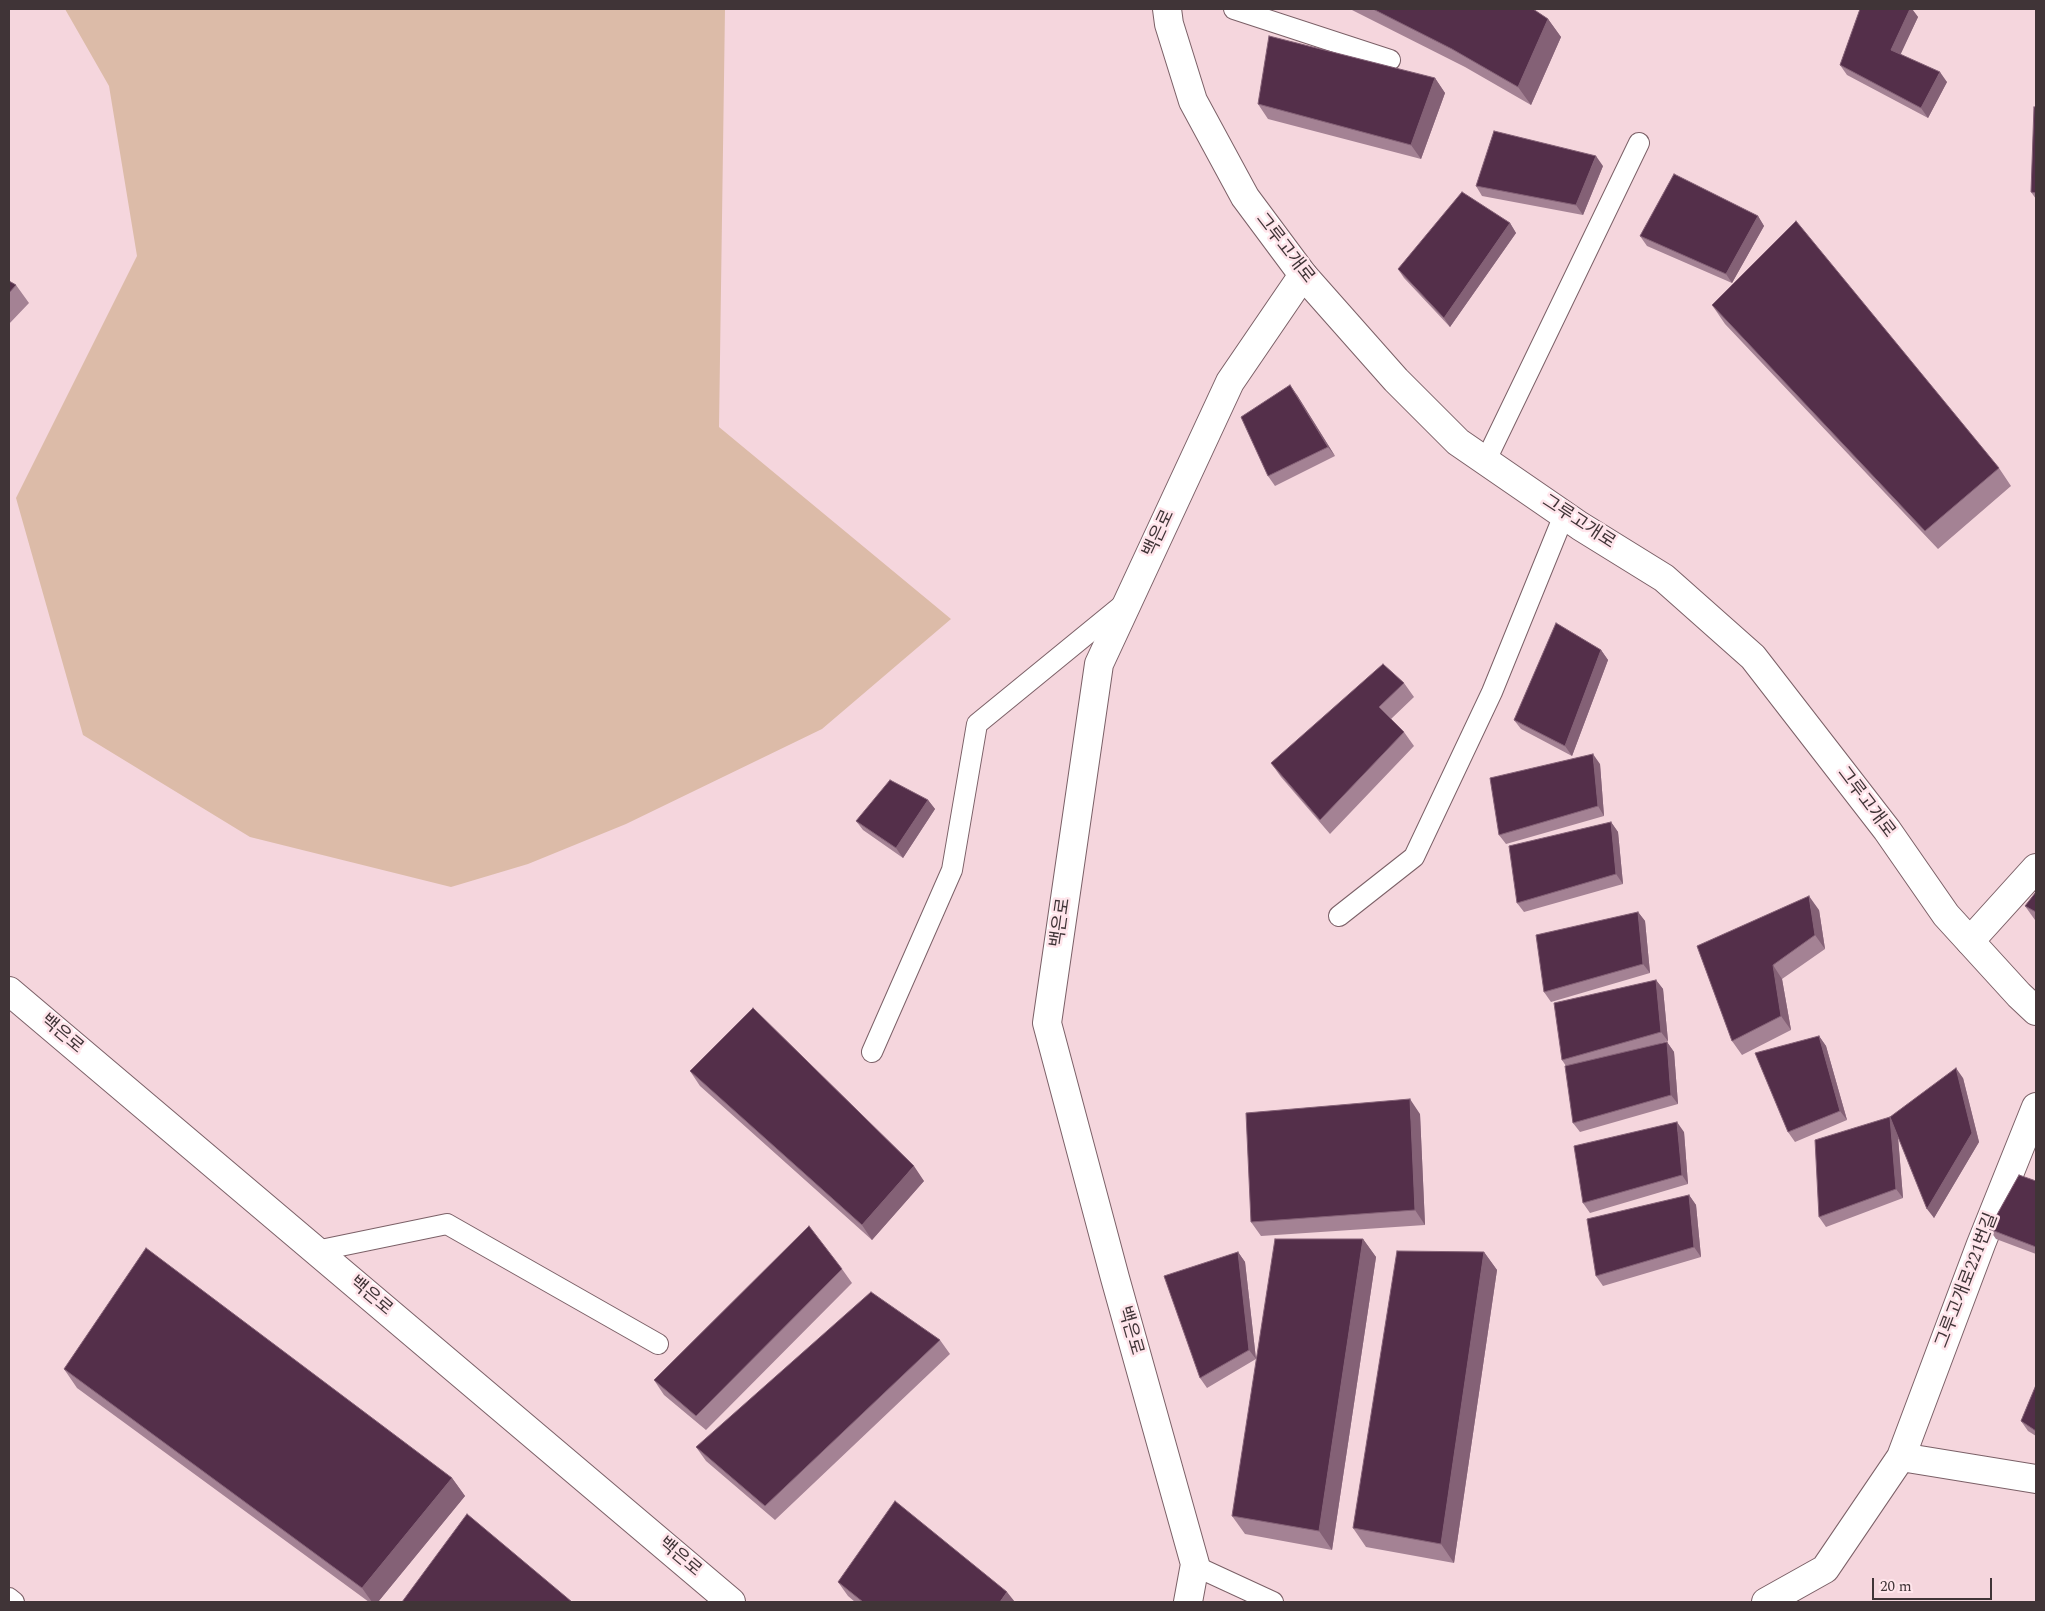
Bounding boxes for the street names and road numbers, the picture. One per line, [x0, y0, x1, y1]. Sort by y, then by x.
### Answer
street label: 그루고개로 [1250, 210, 1318, 288]
street label: 그루고개로 [1537, 491, 1619, 555]
street label: 백은로 [1140, 507, 1180, 561]
street label: 그루고개로 [1831, 763, 1899, 843]
street label: 백은로 [1048, 897, 1076, 949]
street label: 백은로 [35, 1011, 87, 1059]
street label: 그루고개로221번길 [1932, 1210, 2004, 1352]
street label: 백은로 [344, 1273, 396, 1321]
street label: 백은로 [1112, 1304, 1146, 1358]
street label: 백은로 [653, 1534, 705, 1582]

